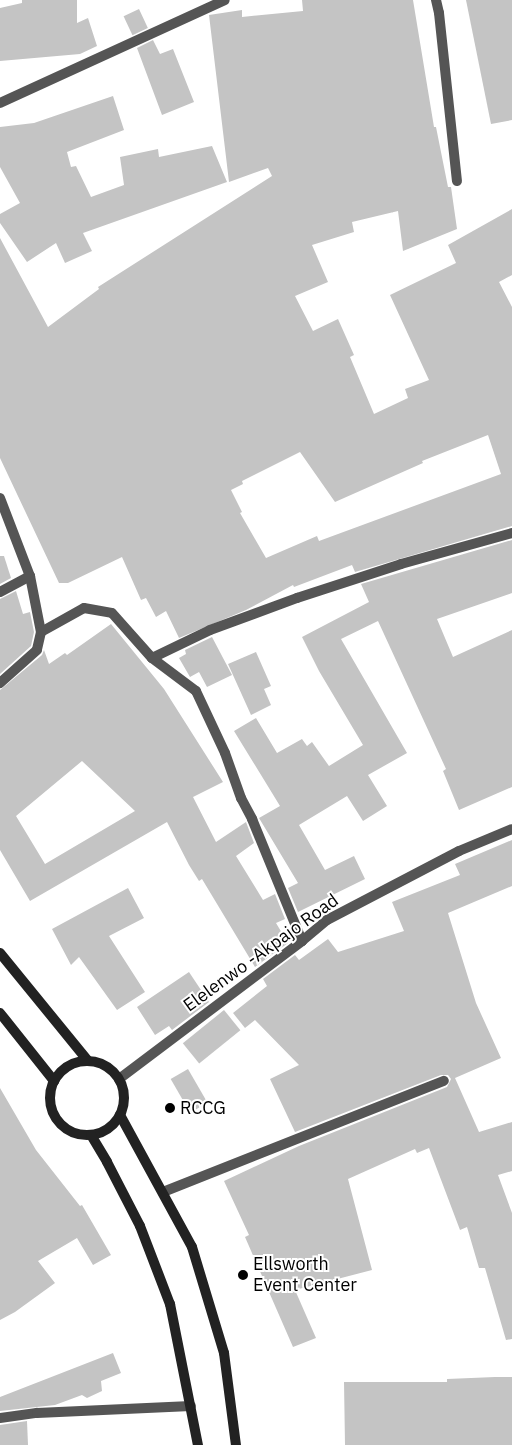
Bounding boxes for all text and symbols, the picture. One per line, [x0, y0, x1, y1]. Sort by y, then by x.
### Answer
street label: Elelenwo -Akpajo Road [179, 889, 343, 1017]
place label: RCCG [180, 1097, 226, 1119]
marker: RCCG [164, 1102, 176, 1114]
place label: Ellsworth Event Center [253, 1254, 357, 1296]
marker: Ellsworth Event Center [237, 1269, 249, 1281]

